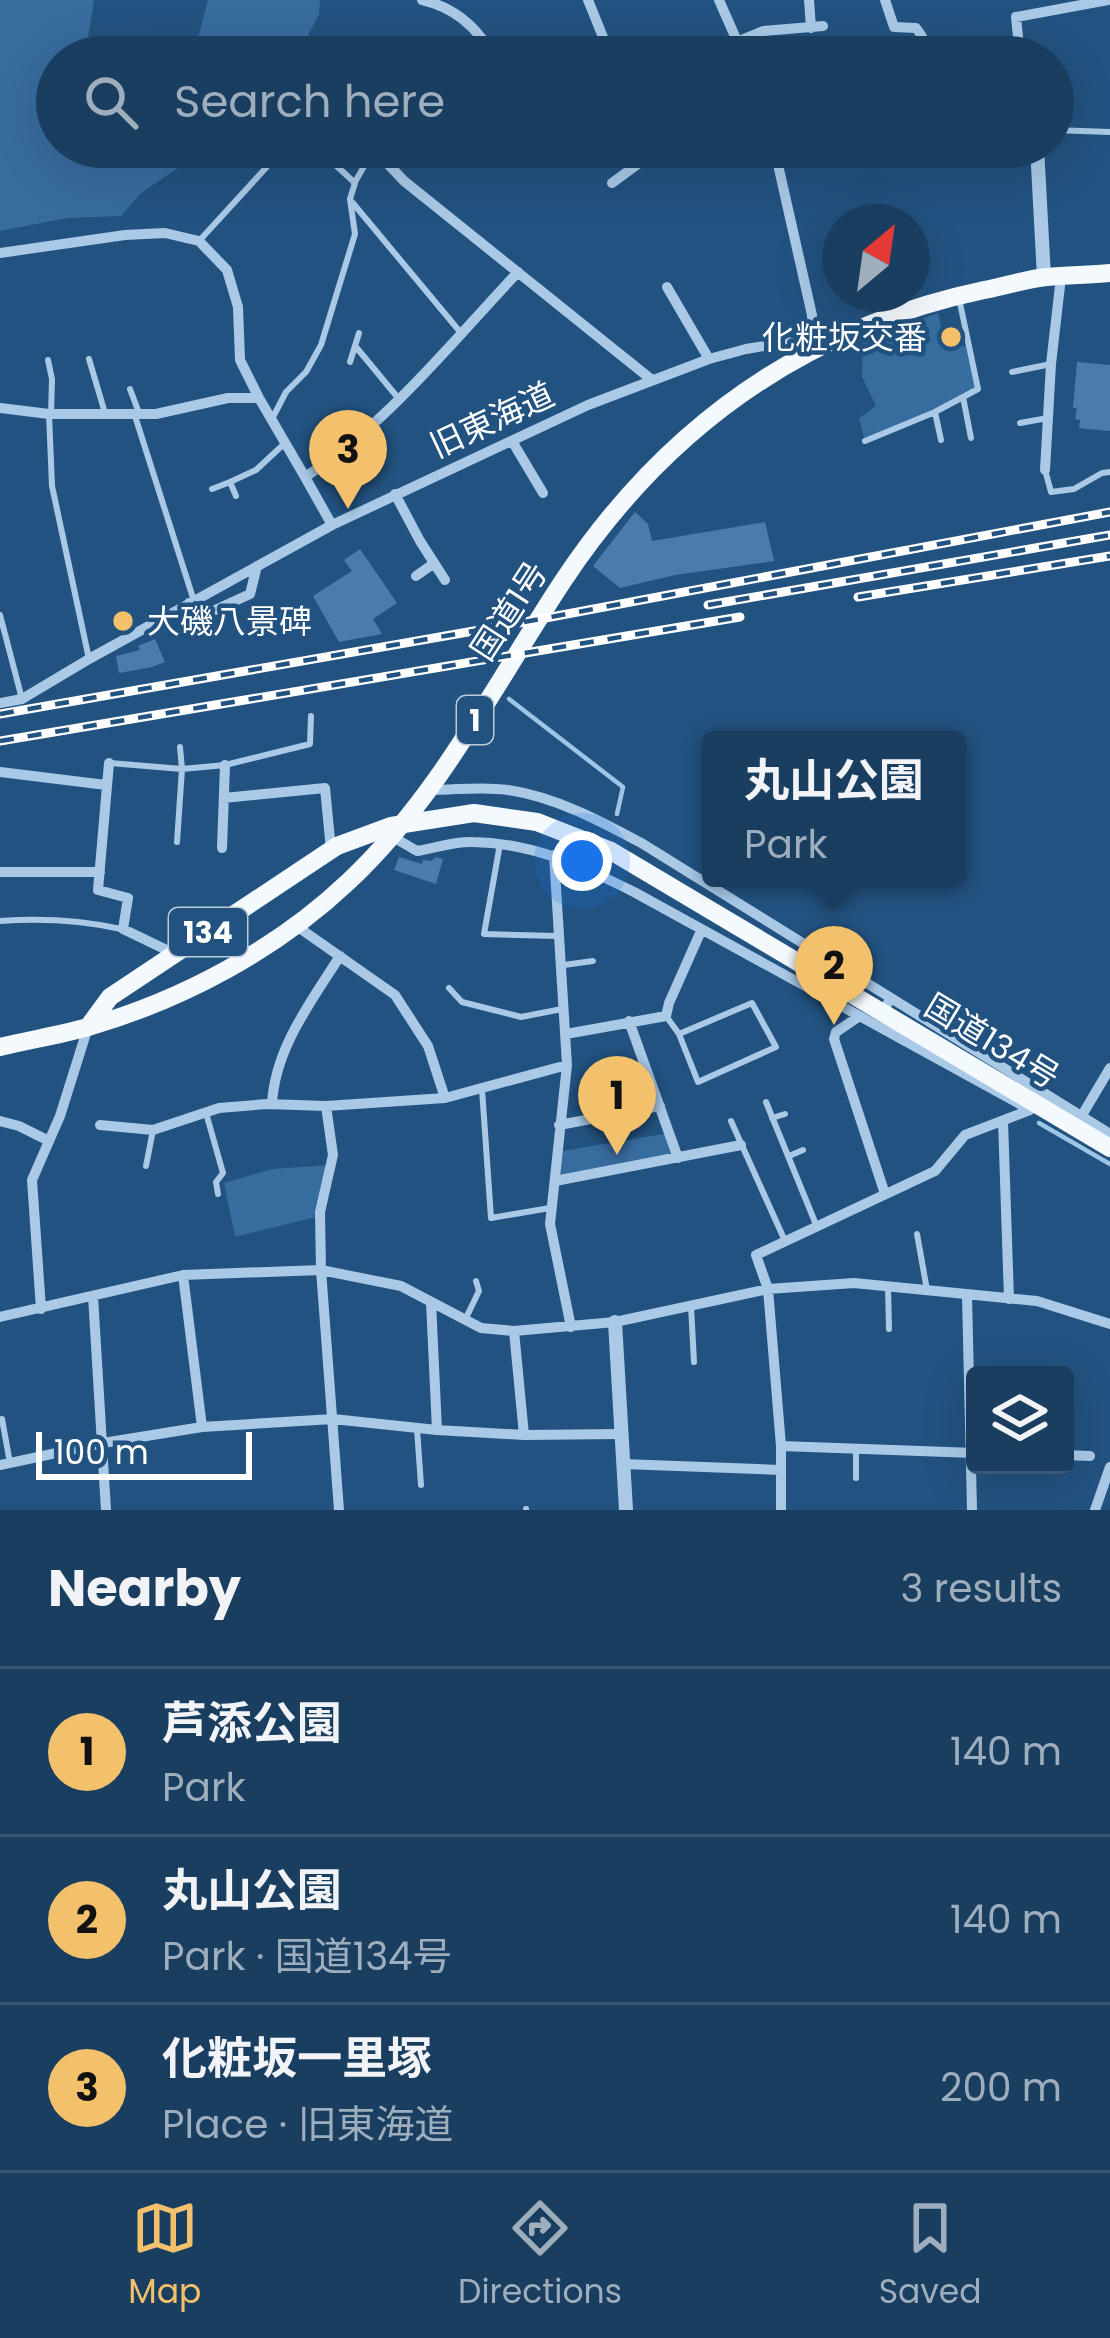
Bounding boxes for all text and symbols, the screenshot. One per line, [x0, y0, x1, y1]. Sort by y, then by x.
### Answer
search box [36, 36, 1074, 168]
icon: search [78, 69, 144, 135]
text: Search here [174, 70, 445, 133]
north arrow [822, 204, 930, 312]
place label: 化粧坂交番 [762, 314, 927, 361]
marker: 化粧坂交番 [938, 324, 964, 350]
street label: 旧東海道 [422, 371, 562, 469]
pin: 3 [309, 410, 387, 509]
street label: 国道1号 [459, 552, 559, 670]
place label: 大磯八景碑 [147, 598, 312, 645]
marker: 大磯八景碑 [110, 608, 136, 634]
road number: 1 [457, 696, 493, 744]
popup [702, 731, 966, 887]
text: 丸山公園 [744, 749, 924, 812]
text: Park [744, 817, 828, 872]
your location [552, 831, 612, 891]
road number: 134 [169, 908, 247, 956]
pin: 2 [795, 926, 873, 1025]
street label: 国道134号 [916, 982, 1068, 1100]
pin: 1 [578, 1056, 656, 1155]
map controls [966, 1366, 1074, 1474]
button: layers [966, 1366, 1074, 1474]
scale bar [36, 1426, 252, 1479]
text: 100 m [54, 1429, 149, 1476]
text: Nearby [48, 1552, 241, 1624]
text: 3 results [900, 1561, 1062, 1616]
text: 芦添公園 [162, 1692, 342, 1755]
text: 1 [80, 1724, 94, 1779]
text: 140 m [950, 1724, 1062, 1779]
text: Park [162, 1760, 246, 1815]
text: 丸山公園 [162, 1859, 342, 1922]
text: 2 [76, 1892, 98, 1947]
text: 140 m [950, 1892, 1062, 1947]
text: Park · 国道134号 [162, 1929, 452, 1984]
text: 化粧坂一里塚 [162, 2027, 432, 2090]
text: 3 [75, 2060, 99, 2115]
text: 200 m [940, 2060, 1062, 2115]
text: Place · 旧東海道 [162, 2097, 454, 2152]
tab: Map [128, 2195, 201, 2317]
tab: Directions [458, 2195, 622, 2317]
tab: Saved [879, 2195, 982, 2317]

